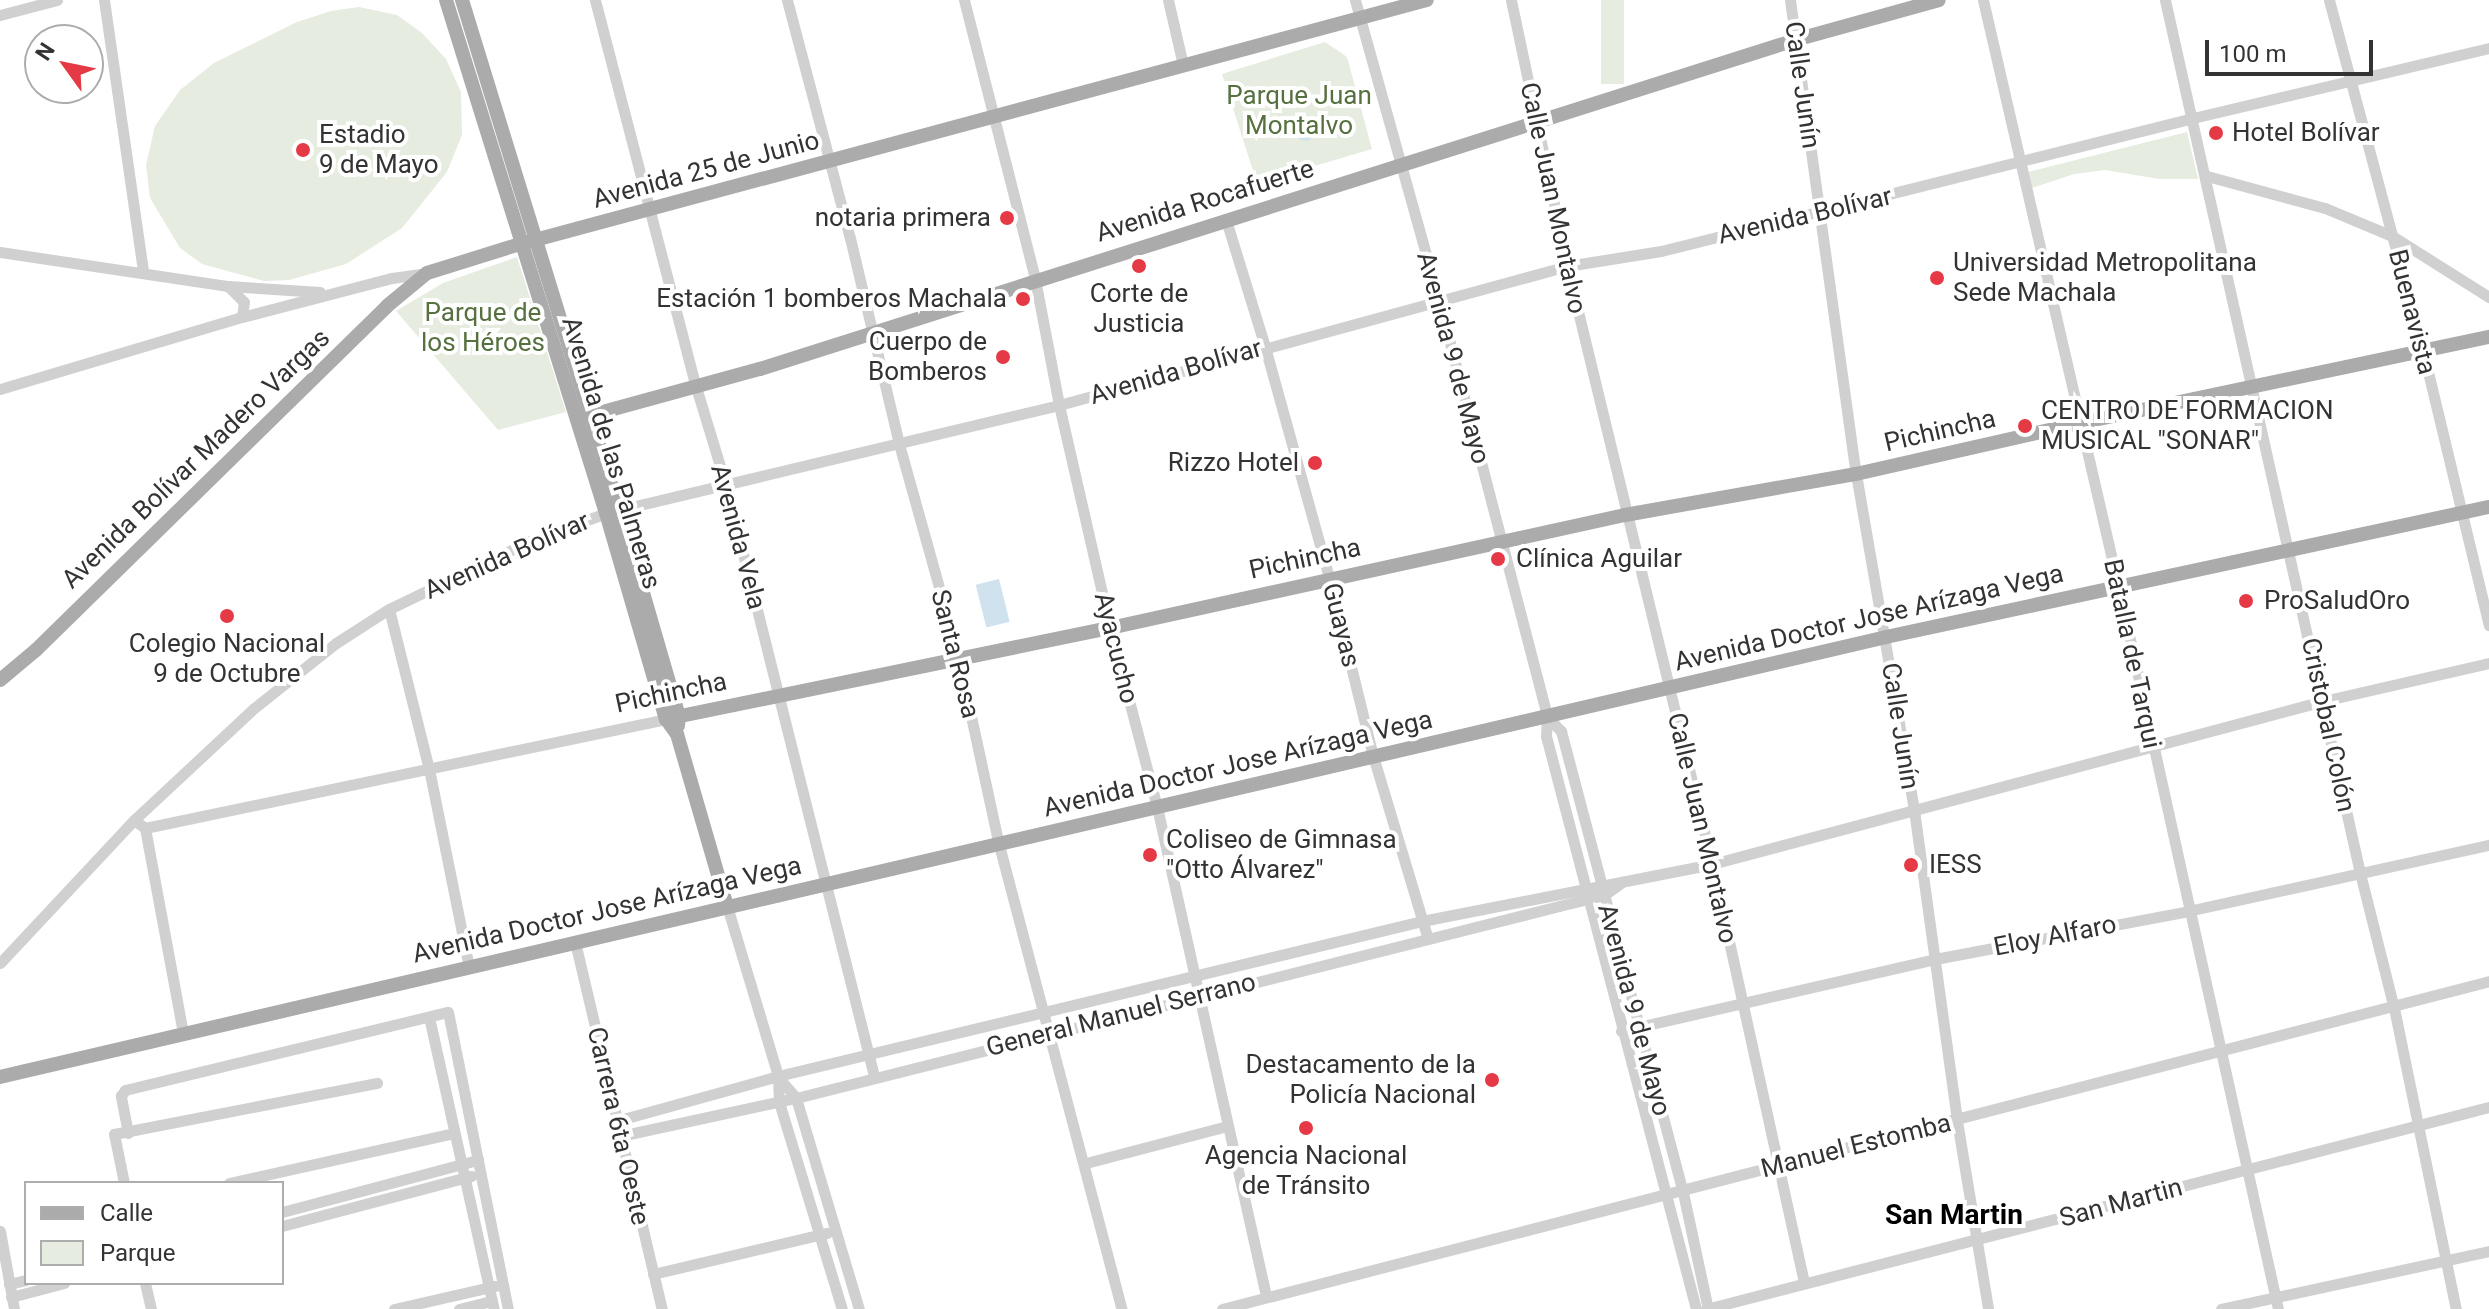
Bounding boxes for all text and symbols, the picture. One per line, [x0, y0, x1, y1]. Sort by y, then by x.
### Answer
street label: Calle Junín [1778, 20, 1826, 150]
north arrow [24, 24, 104, 104]
scale bar [2209, 24, 2377, 74]
text: N [30, 38, 60, 65]
text: 100 m [2219, 40, 2286, 68]
street label: Calle Juan Montalvo [1513, 79, 1593, 317]
park label: Parque Juan Montalvo [1226, 80, 1372, 142]
place label: Hotel Bolívar [2232, 117, 2380, 149]
place label: Estadio 9 de Mayo [319, 119, 439, 180]
marker: Hotel Bolívar [2207, 124, 2225, 142]
street label: Avenida 25 de Junio [589, 125, 823, 215]
marker: Estadio 9 de Mayo [294, 141, 312, 159]
street label: Avenida Rocafuerte [1092, 153, 1318, 249]
street label: Avenida Bolívar [1715, 181, 1895, 251]
place label: notaria primera [815, 202, 991, 234]
marker: notaria primera [998, 209, 1016, 227]
street label: Buenavista [2381, 246, 2443, 378]
place label: Universidad Metropolitana Sede Machala [1953, 247, 2257, 308]
street label: Avenida 9 de Mayo [1410, 249, 1496, 467]
marker: Corte de Justicia [1130, 257, 1148, 275]
marker: Universidad Metropolitana Sede Machala [1928, 269, 1946, 287]
place label: Corte de Justicia [1090, 278, 1188, 340]
place label: Estación 1 bomberos Machala [656, 283, 1007, 315]
marker: Estación 1 bomberos Machala [1014, 290, 1032, 308]
park label: Parque de los Héroes [421, 297, 545, 358]
street label: Avenida de las Palmeras [555, 313, 667, 593]
street label: Avenida Bolívar Madero Vargas [56, 323, 336, 595]
place label: Cuerpo de Bomberos [868, 326, 987, 388]
street label: Avenida Bolívar [1086, 333, 1266, 411]
marker: Cuerpo de Bomberos [994, 348, 1012, 366]
place label: CENTRO DE FORMACION MUSICAL "SONAR" [2041, 395, 2334, 456]
street label: Pichincha [1881, 403, 1999, 459]
marker: CENTRO DE FORMACION MUSICAL "SONAR" [2016, 417, 2034, 435]
place label: Rizzo Hotel [1168, 447, 1299, 479]
marker: Rizzo Hotel [1306, 454, 1324, 472]
street label: Avenida Vela [704, 461, 772, 613]
street label: Avenida Bolívar [420, 506, 594, 606]
street label: Pichincha [1246, 532, 1364, 586]
place label: Clínica Aguilar [1516, 543, 1682, 575]
marker: Clínica Aguilar [1487, 548, 1509, 570]
street label: Batalla de Tarqui [2097, 556, 2167, 752]
street label: Avenida Doctor Jose Arízaga Vega [1672, 558, 2066, 678]
street label: Guayas [1316, 580, 1366, 670]
place label: ProSaludOro [2264, 585, 2410, 617]
street label: Santa Rosa [924, 586, 986, 722]
street label: Ayacucho [1087, 589, 1145, 707]
marker: ProSaludOro [2235, 590, 2257, 612]
marker: Colegio Nacional 9 de Octubre [218, 607, 236, 625]
place label: Colegio Nacional 9 de Octubre [129, 628, 325, 690]
street label: Cristobal Colón [2294, 635, 2362, 815]
street label: Calle Junín [1875, 660, 1925, 792]
street label: Pichincha [612, 666, 730, 720]
street label: Avenida Doctor Jose Arízaga Vega [1041, 704, 1435, 824]
street label: Calle Juan Montalvo [1660, 710, 1744, 946]
place label: Coliseo de Gimnasa "Otto Álvarez" [1166, 824, 1397, 886]
marker: Coliseo de Gimnasa "Otto Álvarez" [1141, 846, 1159, 864]
place label: IESS [1929, 849, 1982, 881]
street label: Avenida Doctor Jose Arízaga Vega [410, 850, 804, 970]
marker: IESS [1900, 854, 1922, 876]
street label: Avenida 9 de Mayo [1591, 901, 1677, 1119]
street label: Eloy Alfaro [1991, 909, 2119, 963]
street label: General Manuel Serrano [983, 966, 1259, 1064]
street label: Carrera 6ta Oeste [580, 1024, 656, 1228]
place label: Destacamento de la Policía Nacional [1245, 1049, 1476, 1110]
marker: Destacamento de la Policía Nacional [1483, 1071, 1501, 1089]
street label: Manuel Estomba [1758, 1107, 1954, 1185]
marker: Agencia Nacional de Tránsito [1297, 1119, 1315, 1137]
place label: Agencia Nacional de Tránsito [1205, 1140, 1407, 1202]
street label: San Martin [2056, 1172, 2186, 1234]
legend [24, 1181, 284, 1285]
district label: San Martin [1885, 1198, 2023, 1232]
text: Calle [100, 1199, 153, 1227]
text: Parque [100, 1239, 176, 1267]

